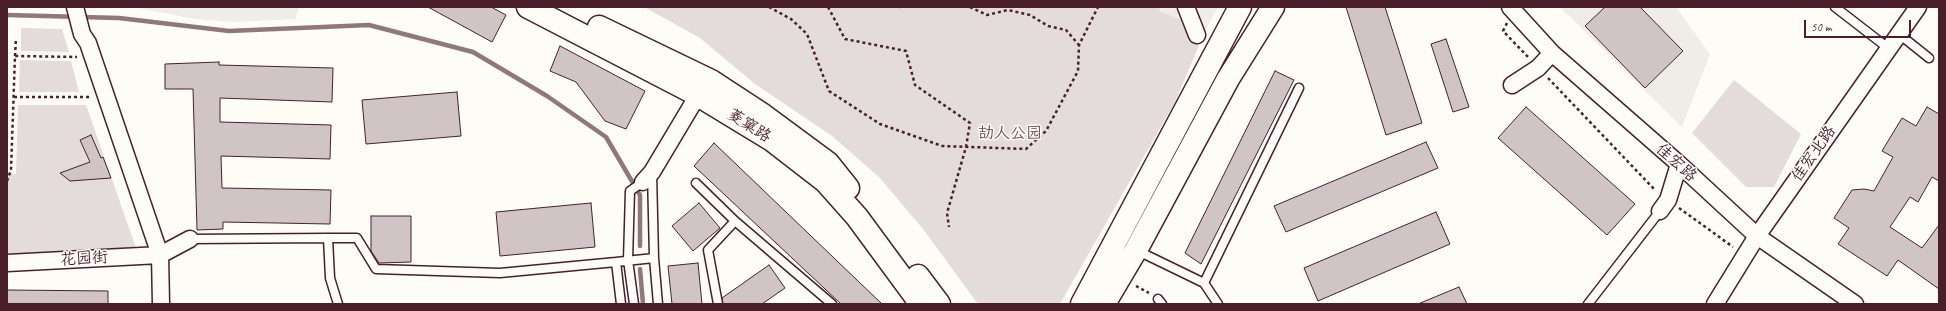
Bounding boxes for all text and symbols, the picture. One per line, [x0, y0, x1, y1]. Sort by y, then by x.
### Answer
scale bar [1806, 12, 1913, 38]
text: 50 m [1811, 19, 1831, 35]
street label: 菱窠路 [724, 105, 774, 147]
street label: 佳宏北路 [1788, 122, 1840, 186]
park label: 劼人公园 [978, 124, 1042, 144]
street label: 佳宏路 [1652, 140, 1700, 186]
street label: 花园街 [60, 248, 108, 270]

